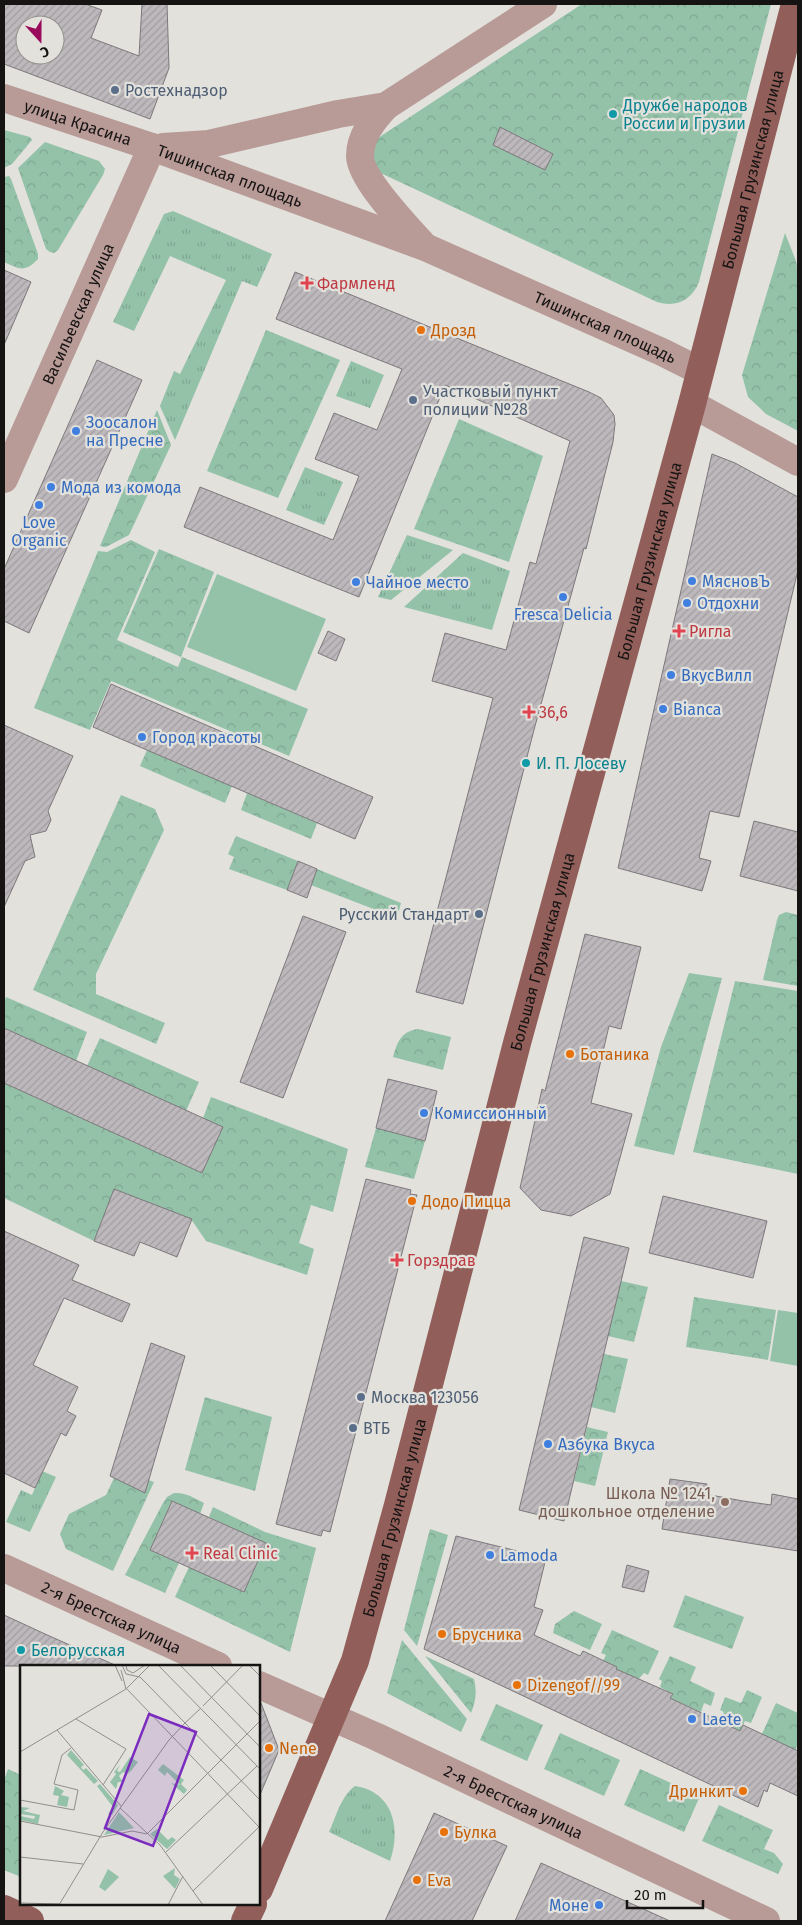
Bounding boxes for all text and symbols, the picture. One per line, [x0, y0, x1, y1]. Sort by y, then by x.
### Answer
north arrow [15, 15, 65, 65]
text: С [38, 42, 51, 61]
street label: Большая Грузинская улица [718, 68, 788, 271]
place label: Ростехнадзор [125, 81, 228, 100]
marker: Ростехнадзор [109, 84, 121, 96]
street label: улица Красина [22, 96, 134, 150]
place label: Дружбе народов России и Грузии [622, 96, 748, 133]
marker: Дружбе народов России и Грузии [607, 108, 619, 120]
street label: Тишинская площадь [155, 141, 305, 211]
street label: Васильевская улица [38, 240, 118, 388]
place label: Фармленд [317, 274, 395, 293]
marker: Фармленд [301, 277, 313, 289]
street label: Тишинская площадь [531, 288, 679, 368]
place label: Дрозд [430, 321, 476, 340]
marker: Дрозд [415, 324, 427, 336]
place label: Участковый пункт полиции №28 [423, 382, 559, 419]
marker: Участковый пункт полиции №28 [407, 394, 419, 406]
place label: Зоосалон на Пресне [86, 413, 163, 450]
marker: Зоосалон на Пресне [70, 425, 82, 437]
street label: Большая Грузинская улица [613, 460, 686, 663]
place label: Мода из комода [61, 478, 181, 497]
marker: Мода из комода [45, 481, 57, 493]
marker: Love Organic [33, 499, 45, 511]
place label: Love Organic [11, 513, 67, 550]
place label: МясновЪ [702, 572, 770, 591]
place label: Чайное место [366, 573, 469, 592]
marker: МясновЪ [686, 575, 698, 587]
marker: Чайное место [350, 576, 362, 588]
marker: Fresca Delicia [557, 591, 569, 603]
place label: Отдохни [697, 594, 759, 613]
marker: Отдохни [681, 597, 693, 609]
place label: Fresca Delicia [514, 605, 612, 624]
place label: Ригла [689, 622, 732, 641]
marker: Ригла [673, 625, 685, 637]
place label: ВкусВилл [681, 666, 752, 685]
marker: ВкусВилл [665, 669, 677, 681]
place label: Bianca [673, 700, 722, 719]
place label: 36,6 [539, 703, 568, 722]
marker: Bianca [657, 703, 669, 715]
marker: 36,6 [523, 706, 535, 718]
place label: Город красоты [152, 728, 261, 747]
marker: Город красоты [136, 731, 148, 743]
place label: И. П. Лосеву [536, 754, 627, 773]
marker: И. П. Лосеву [520, 757, 532, 769]
street label: Большая Грузинская улица [506, 850, 579, 1053]
place label: Русский Стандарт [338, 905, 470, 924]
marker: Русский Стандарт [473, 908, 485, 920]
place label: Ботаника [580, 1045, 649, 1064]
marker: Ботаника [564, 1048, 576, 1060]
place label: Комиссионный [434, 1104, 547, 1123]
marker: Комиссионный [418, 1107, 430, 1119]
place label: Додо Пицца [421, 1192, 511, 1211]
marker: Додо Пицца [406, 1195, 418, 1207]
place label: Горздрав [407, 1251, 476, 1270]
marker: Горздрав [391, 1254, 403, 1266]
place label: Москва 123056 [371, 1388, 479, 1407]
marker: Москва 123056 [355, 1391, 367, 1403]
street label: Большая Грузинская улица [359, 1416, 430, 1619]
place label: ВТБ [363, 1419, 390, 1438]
marker: ВТБ [347, 1422, 359, 1434]
place label: Азбука Вкуса [558, 1435, 655, 1454]
marker: Азбука Вкуса [542, 1438, 554, 1450]
place label: Школа № 1241, дошкольное отделение [539, 1484, 715, 1521]
marker: Школа № 1241, дошкольное отделение [719, 1496, 731, 1508]
place label: Real Clinic [203, 1544, 278, 1563]
marker: Real Clinic [185, 1546, 199, 1560]
place label: Lamoda [500, 1546, 558, 1565]
marker: Lamoda [484, 1549, 496, 1561]
street label: 2-я Брестская улица [38, 1577, 184, 1658]
place label: Брусника [452, 1625, 522, 1644]
marker: Брусника [436, 1628, 448, 1640]
place label: Белорусская [31, 1641, 125, 1660]
marker: Белорусская [15, 1644, 27, 1656]
inset map [20, 1665, 260, 1905]
place label: Dizengof//99 [527, 1676, 620, 1695]
marker: Dizengof//99 [511, 1679, 523, 1691]
place label: Laete [702, 1710, 742, 1729]
marker: Laete [686, 1713, 698, 1725]
place label: Nene [279, 1739, 317, 1758]
marker: Nene [263, 1742, 275, 1754]
street label: 2-я Брестская улица [441, 1761, 586, 1843]
place label: Дринкит [669, 1782, 734, 1801]
marker: Дринкит [737, 1785, 749, 1797]
place label: Булка [454, 1823, 497, 1842]
marker: Булка [438, 1826, 450, 1838]
place label: Eva [427, 1871, 452, 1890]
marker: Eva [411, 1874, 423, 1886]
scale bar [627, 1878, 703, 1910]
text: 20 m [634, 1886, 667, 1904]
place label: Моне [549, 1896, 589, 1915]
marker: Моне [593, 1899, 605, 1911]

